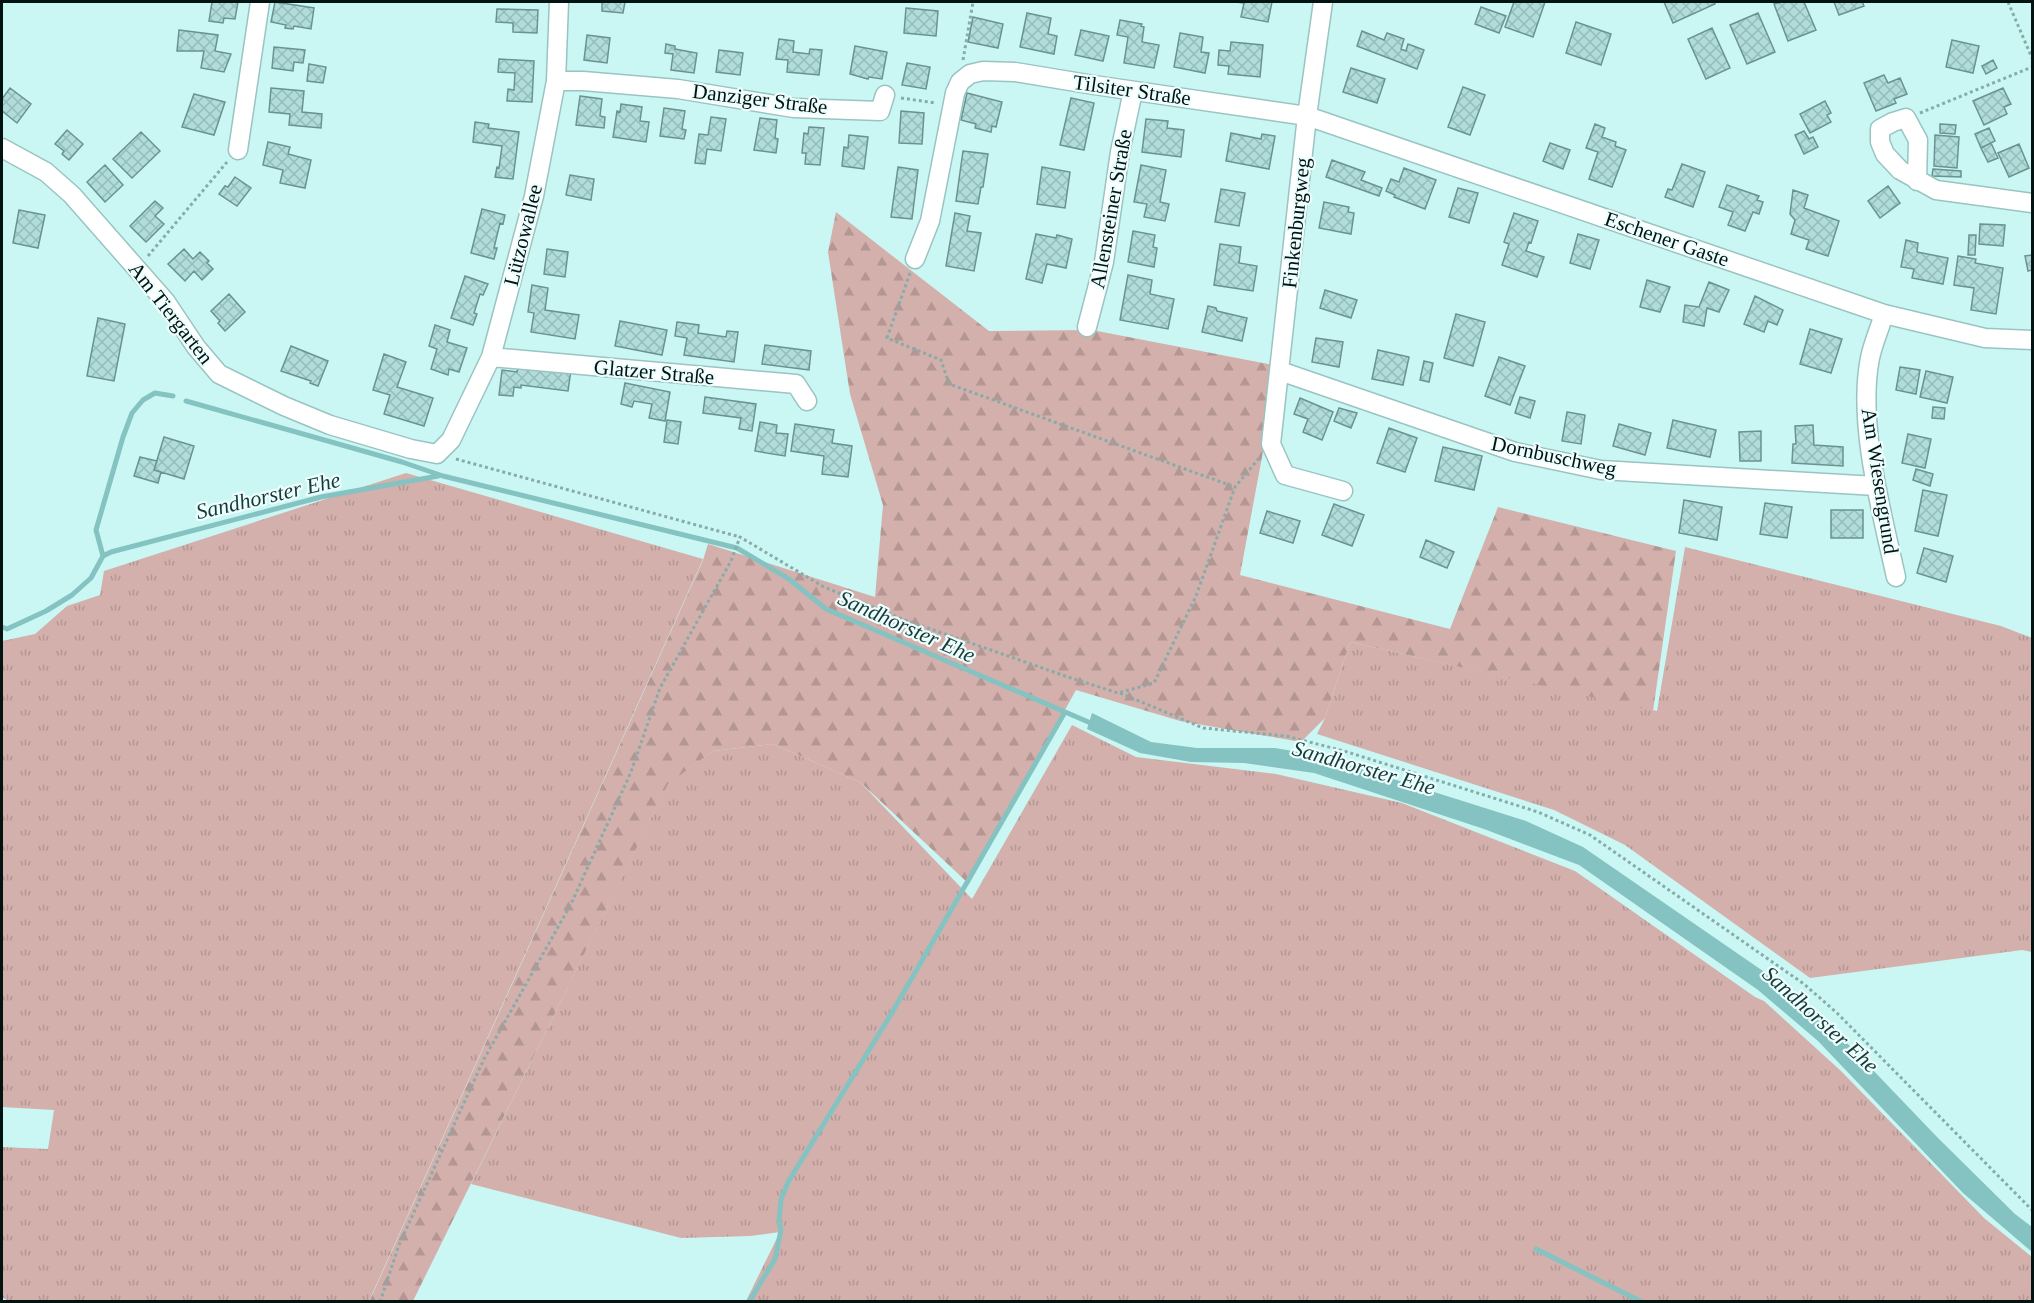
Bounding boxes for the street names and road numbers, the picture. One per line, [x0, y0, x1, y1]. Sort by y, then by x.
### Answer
street label: Tilsiter Straße [1072, 70, 1192, 110]
street label: Danziger Straße [691, 79, 829, 119]
street label: Allensteiner Straße [1085, 127, 1137, 291]
street label: Finkenburgweg [1277, 156, 1315, 290]
street label: Lützowallee [499, 182, 547, 288]
street label: Eschener Gaste [1602, 206, 1732, 272]
street label: Am Tiergarten [124, 257, 219, 369]
street label: Glatzer Straße [593, 355, 715, 389]
street label: Am Wiesengrund [1857, 406, 1903, 556]
street label: Dornbuschweg [1489, 431, 1619, 481]

